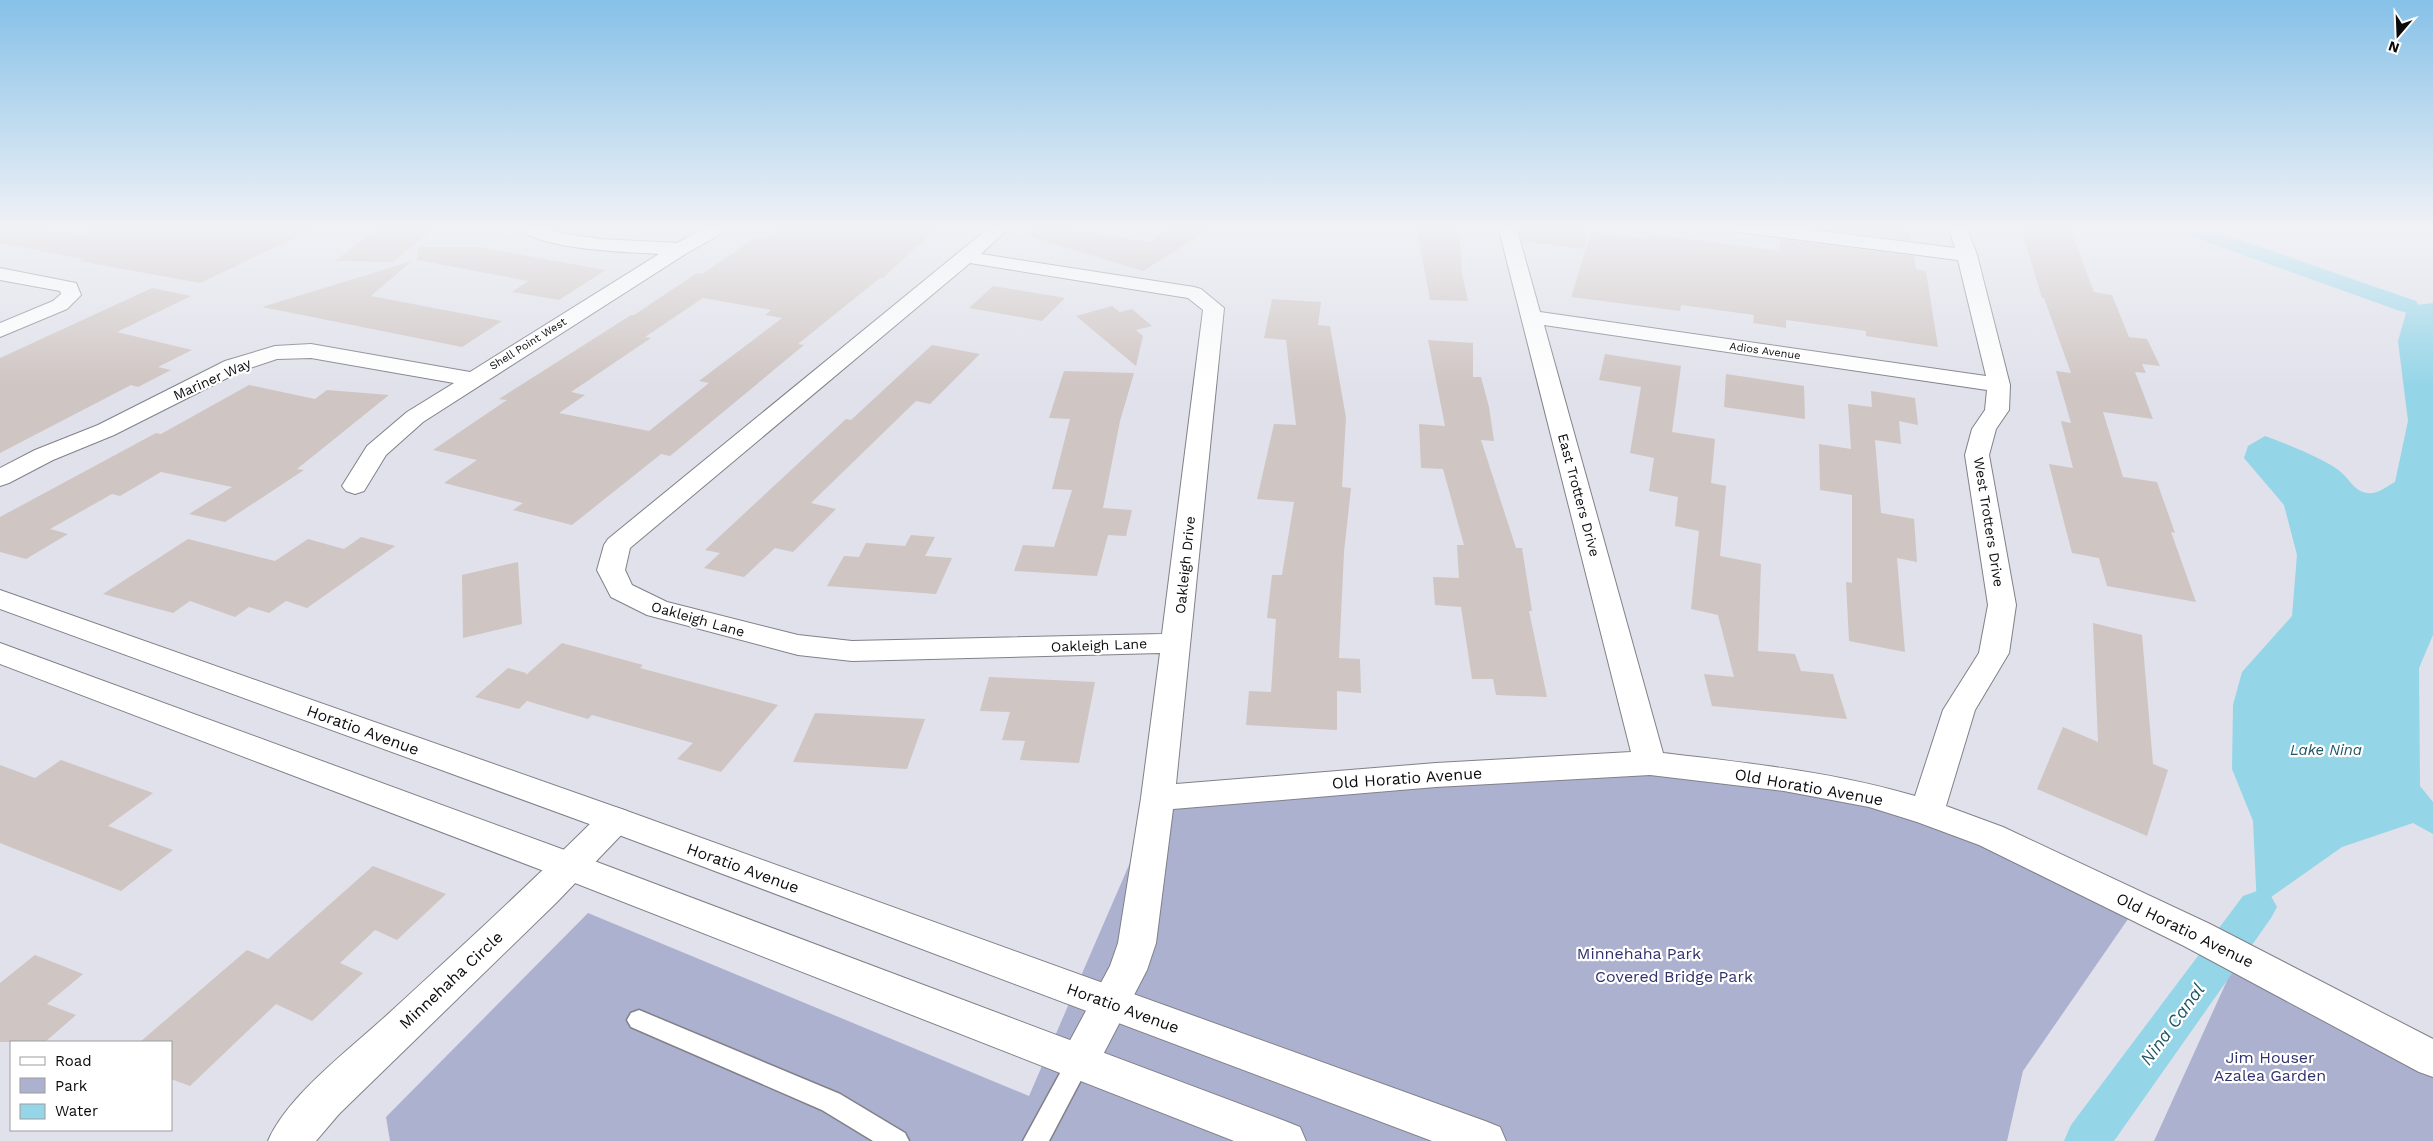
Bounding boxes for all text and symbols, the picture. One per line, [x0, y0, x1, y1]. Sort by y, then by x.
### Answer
north arrow [2373, 10, 2423, 60]
text: N [2386, 38, 2401, 57]
street label: Shell Point West [487, 315, 569, 373]
street label: Adios Avenue [1729, 340, 1801, 362]
street label: Mariner Way [171, 354, 254, 403]
street label: East Trotters Drive [1555, 432, 1603, 558]
street label: West Trotters Drive [1971, 456, 2007, 588]
street label: Oakleigh Drive [1172, 515, 1198, 615]
street label: Oakleigh Lane [649, 598, 747, 640]
street label: Oakleigh Lane [1051, 635, 1147, 655]
street label: Horatio Avenue [304, 701, 422, 759]
water label: Lake Nina [2290, 741, 2362, 759]
street label: Old Horatio Avenue [1331, 763, 1483, 793]
street label: Old Horatio Avenue [1733, 765, 1885, 809]
street label: Horatio Avenue [684, 839, 802, 897]
street label: Old Horatio Avenue [2113, 888, 2257, 972]
street label: Minnehaha Circle [395, 927, 507, 1033]
park label: Minnehaha Park [1577, 944, 1701, 963]
park label: Covered Bridge Park [1595, 967, 1753, 986]
street label: Horatio Avenue [1064, 979, 1182, 1037]
water label: Nina Canal [2135, 979, 2209, 1069]
legend [10, 1041, 172, 1131]
park label: Jim Houser Azalea Garden [2214, 1048, 2326, 1085]
text: Road [55, 1052, 92, 1070]
text: Park [55, 1077, 88, 1095]
text: Water [55, 1102, 98, 1120]

